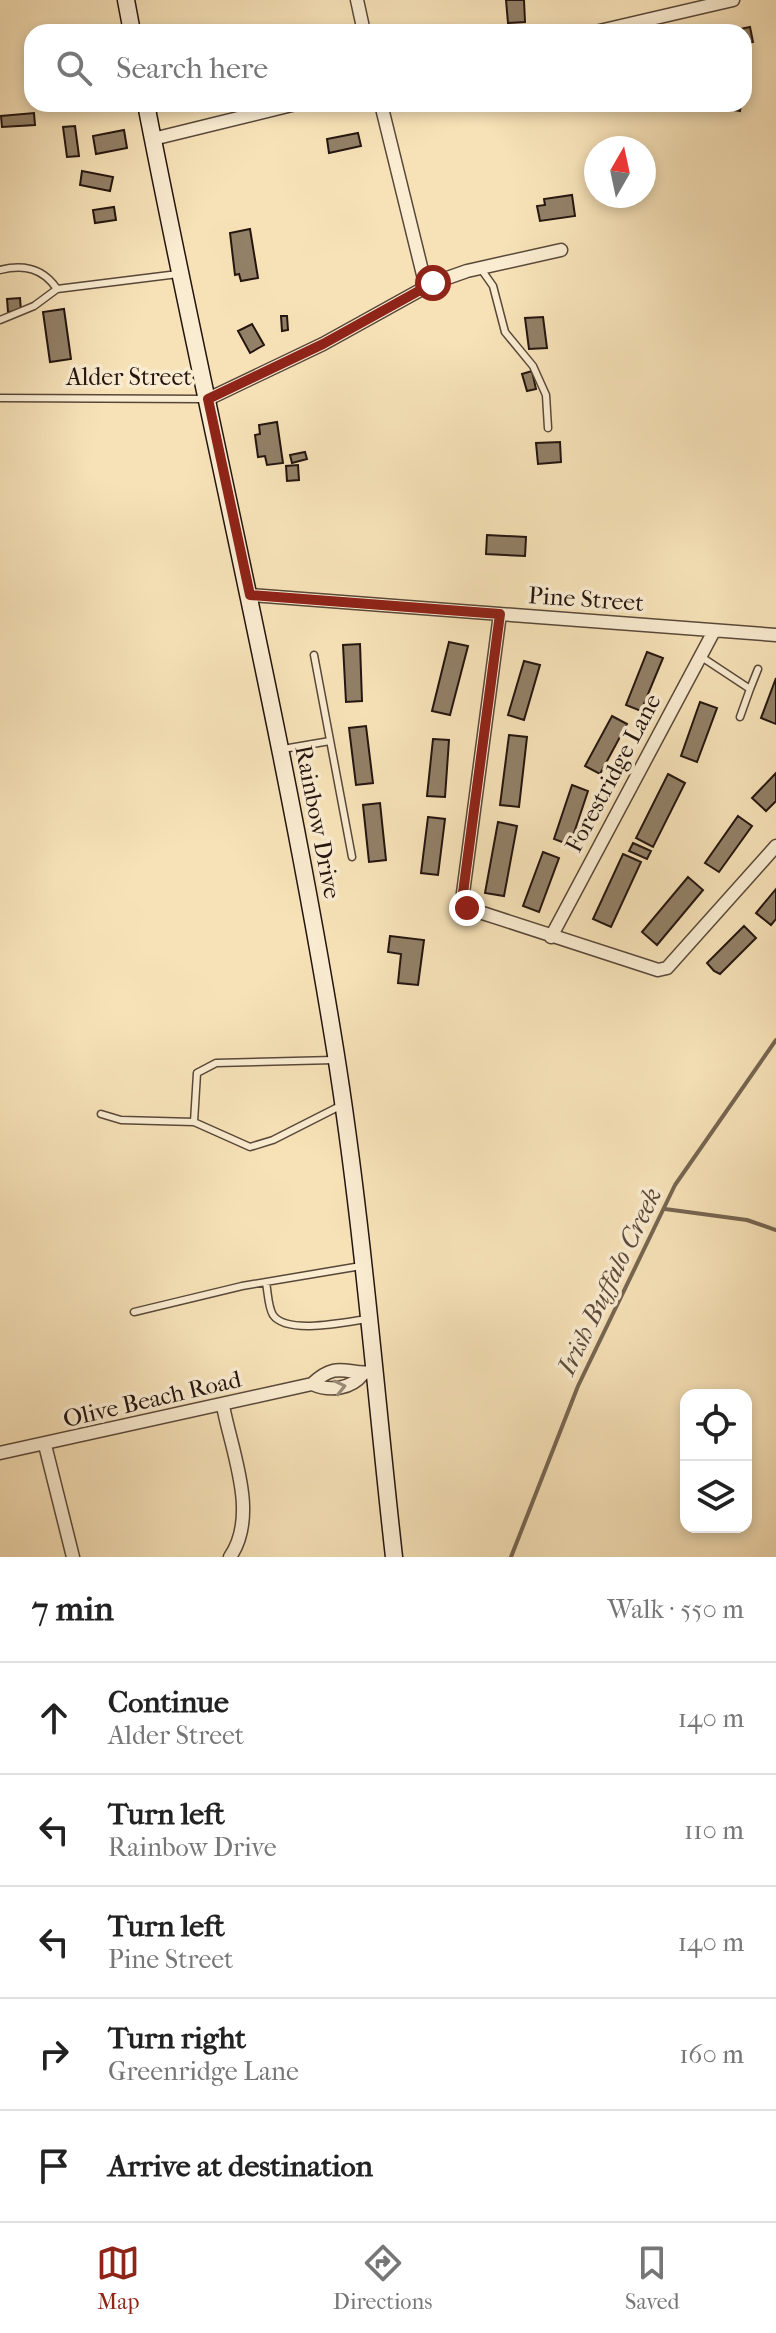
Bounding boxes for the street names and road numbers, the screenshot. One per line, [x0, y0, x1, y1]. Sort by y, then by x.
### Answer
street label: Alder Street [65, 363, 192, 391]
street label: Pine Street [527, 581, 645, 617]
street label: Forestridge Lane [559, 689, 667, 857]
street label: Rainbow Drive [289, 743, 347, 901]
street label: Olive Beach Road [60, 1365, 245, 1433]

